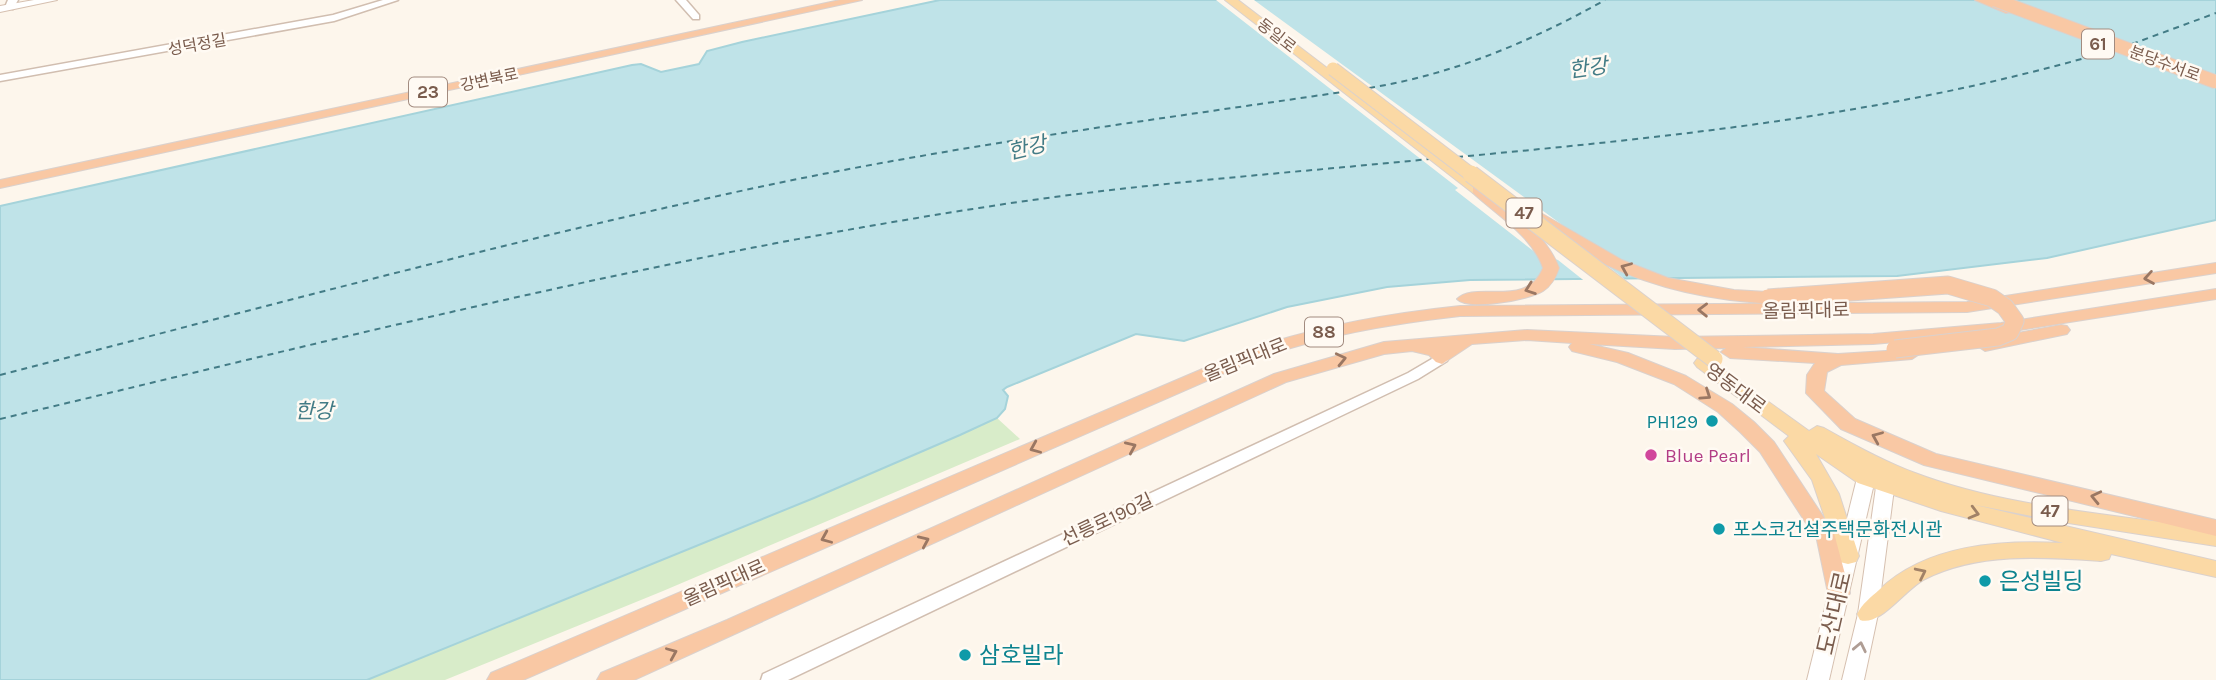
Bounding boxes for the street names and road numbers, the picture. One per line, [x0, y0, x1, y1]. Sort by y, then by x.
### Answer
street label: 동일로 [1253, 14, 1300, 57]
road number: 61 [2082, 29, 2114, 58]
street label: 성덕정길 [166, 30, 228, 59]
street label: 분당수서로 [2127, 42, 2203, 85]
street label: 강변북로 [458, 64, 520, 95]
road number: 23 [409, 78, 447, 106]
road number: 47 [1506, 198, 1542, 228]
street label: 올림픽대로 [1762, 299, 1850, 323]
road number: 88 [1305, 318, 1343, 346]
street label: 올림픽대로 [1201, 333, 1290, 386]
street label: 영동대로 [1701, 359, 1770, 419]
street label: 선릉로190길 [1058, 489, 1157, 551]
road number: 47 [2032, 496, 2068, 526]
street label: 올림픽대로 [680, 555, 769, 611]
street label: 도산대로 [1812, 569, 1857, 657]

